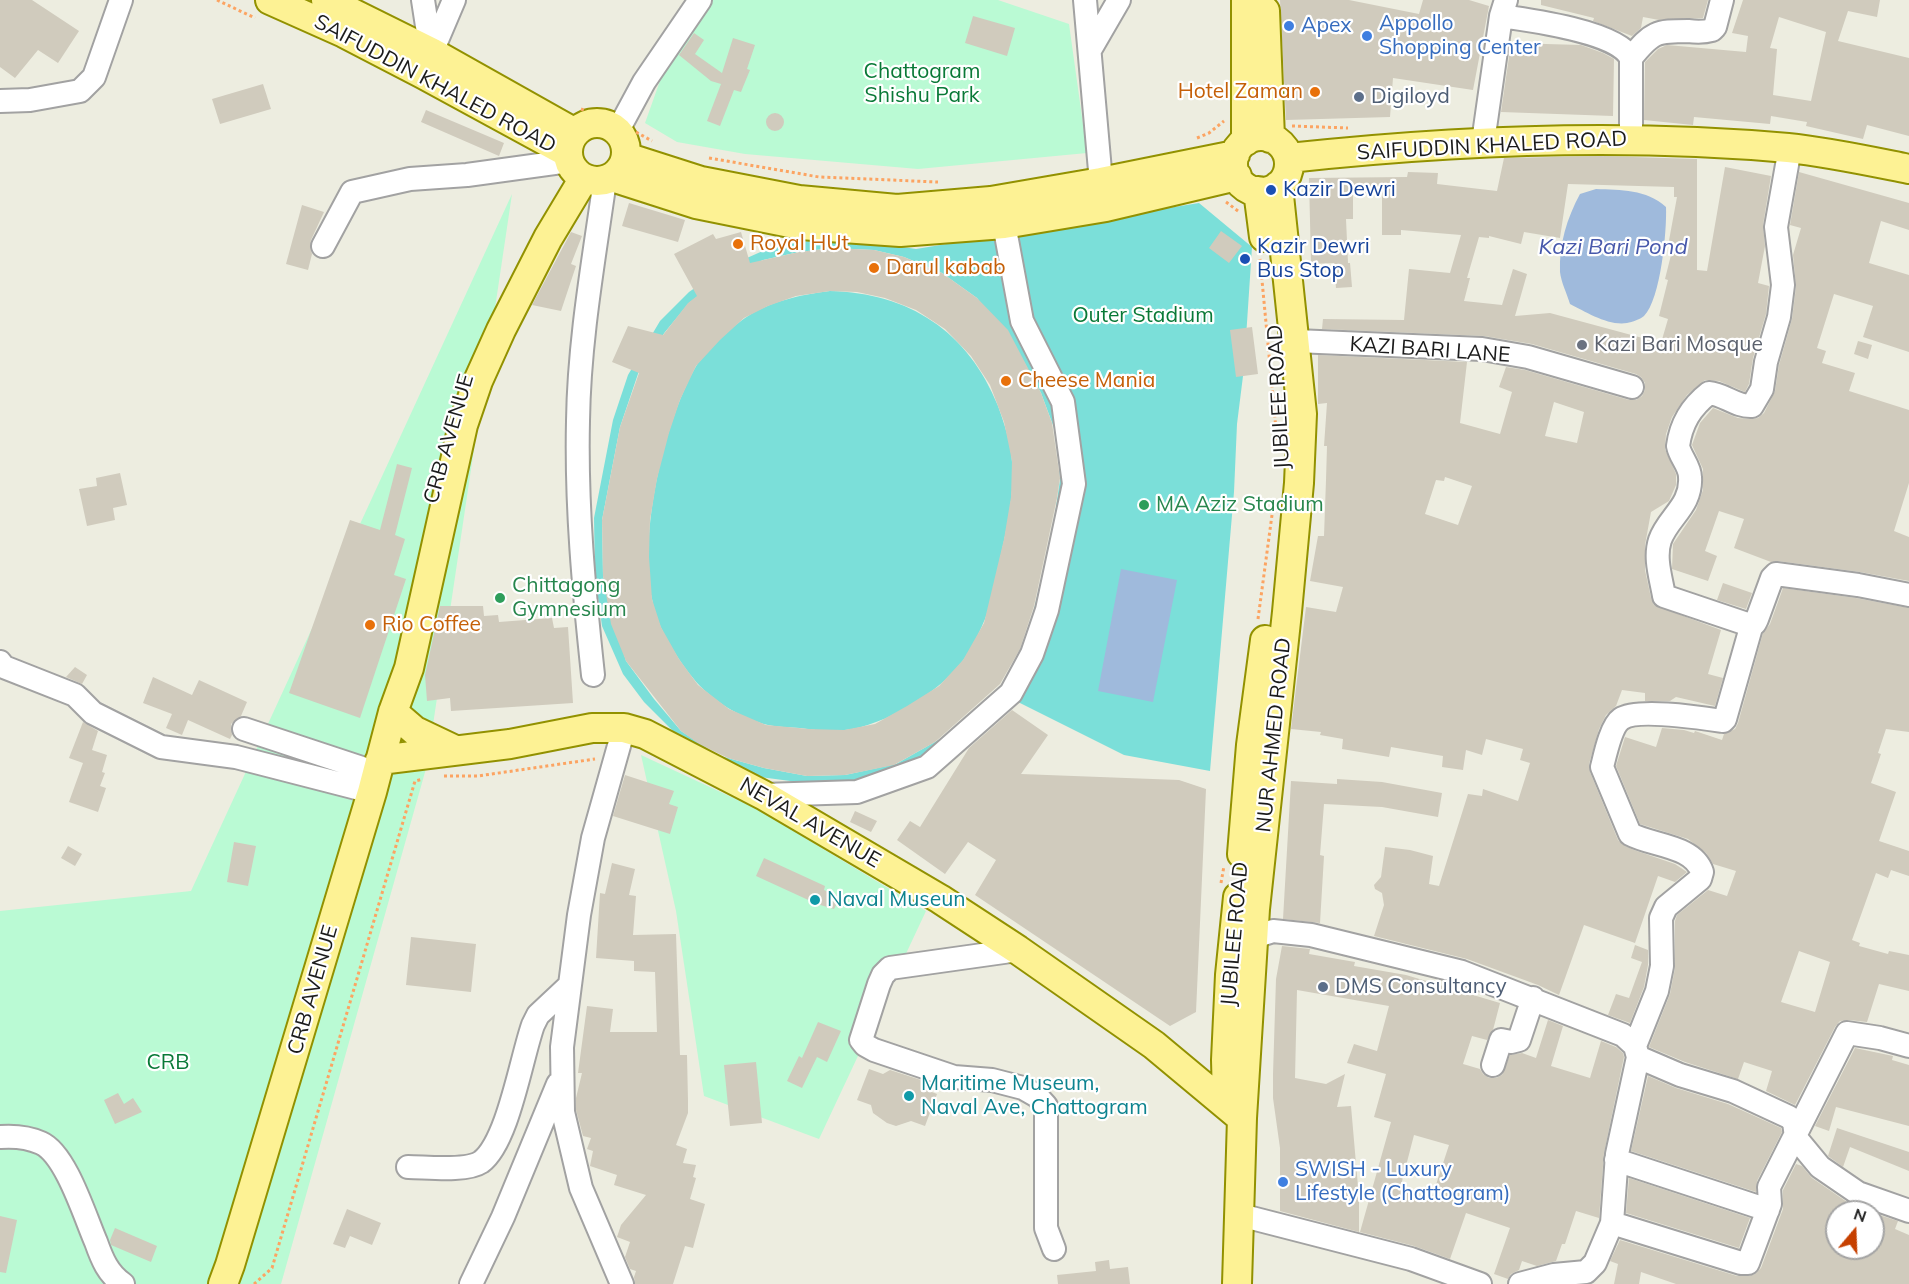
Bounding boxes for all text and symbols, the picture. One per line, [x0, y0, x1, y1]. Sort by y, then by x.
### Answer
street label: SAIFUDDIN KHALED ROAD [310, 9, 560, 159]
place label: Appollo Shopping Center [1379, 11, 1541, 61]
place label: Apex [1301, 13, 1352, 39]
marker: Apex [1282, 19, 1296, 33]
marker: Appollo Shopping Center [1360, 29, 1374, 43]
park label: Chattogram Shishu Park [864, 59, 980, 109]
place label: Hotel Zaman [1178, 79, 1303, 105]
place label: Digiloyd [1371, 84, 1450, 110]
marker: Hotel Zaman [1308, 85, 1322, 99]
marker: Digiloyd [1352, 90, 1366, 104]
street label: SAIFUDDIN KHALED ROAD [1356, 126, 1628, 166]
place label: Kazir Dewri [1283, 177, 1396, 203]
marker: Kazir Dewri [1264, 183, 1278, 197]
place label: Royal HUt [750, 231, 849, 257]
place label: Kazir Dewri Bus Stop [1257, 234, 1370, 284]
water label: Kazi Bari Pond [1538, 234, 1688, 260]
marker: Royal HUt [731, 237, 745, 251]
marker: Kazir Dewri Bus Stop [1238, 252, 1252, 266]
place label: Darul kabab [886, 255, 1006, 281]
marker: Darul kabab [867, 261, 881, 275]
park label: Outer Stadium [1072, 303, 1214, 329]
street label: JUBILEE ROAD [1263, 324, 1295, 470]
street label: KAZI BARI LANE [1349, 332, 1511, 368]
place label: Kazi Bari Mosque [1594, 332, 1763, 358]
marker: Kazi Bari Mosque [1575, 338, 1589, 352]
place label: Cheese Mania [1018, 368, 1155, 394]
street label: CRB AVENUE [419, 371, 479, 507]
marker: Cheese Mania [999, 374, 1013, 388]
place label: MA Aziz Stadium [1156, 492, 1324, 518]
marker: MA Aziz Stadium [1137, 498, 1151, 512]
place label: Chittagong Gymnesium [512, 573, 627, 623]
marker: Chittagong Gymnesium [493, 591, 507, 605]
place label: Rio Coffee [382, 612, 481, 638]
marker: Rio Coffee [363, 618, 377, 632]
street label: NUR AHMED ROAD [1251, 636, 1297, 834]
street label: NEVAL AVENUE [735, 772, 885, 874]
street label: JUBILEE ROAD [1216, 861, 1254, 1007]
place label: Naval Museun [827, 887, 966, 913]
marker: Naval Museun [808, 893, 822, 907]
street label: CRB AVENUE [283, 922, 343, 1058]
place label: DMS Consultancy [1335, 974, 1507, 1000]
marker: DMS Consultancy [1316, 980, 1330, 994]
park label: CRB [146, 1050, 190, 1076]
place label: Maritime Museum, Naval Ave, Chattogram [921, 1071, 1148, 1121]
marker: Maritime Museum, Naval Ave, Chattogram [902, 1089, 916, 1103]
place label: SWISH - Luxury Lifestyle (Chattogram) [1295, 1157, 1510, 1207]
marker: SWISH - Luxury Lifestyle (Chattogram) [1276, 1175, 1290, 1189]
north arrow [1825, 1200, 1885, 1260]
text: N [1851, 1203, 1869, 1226]

